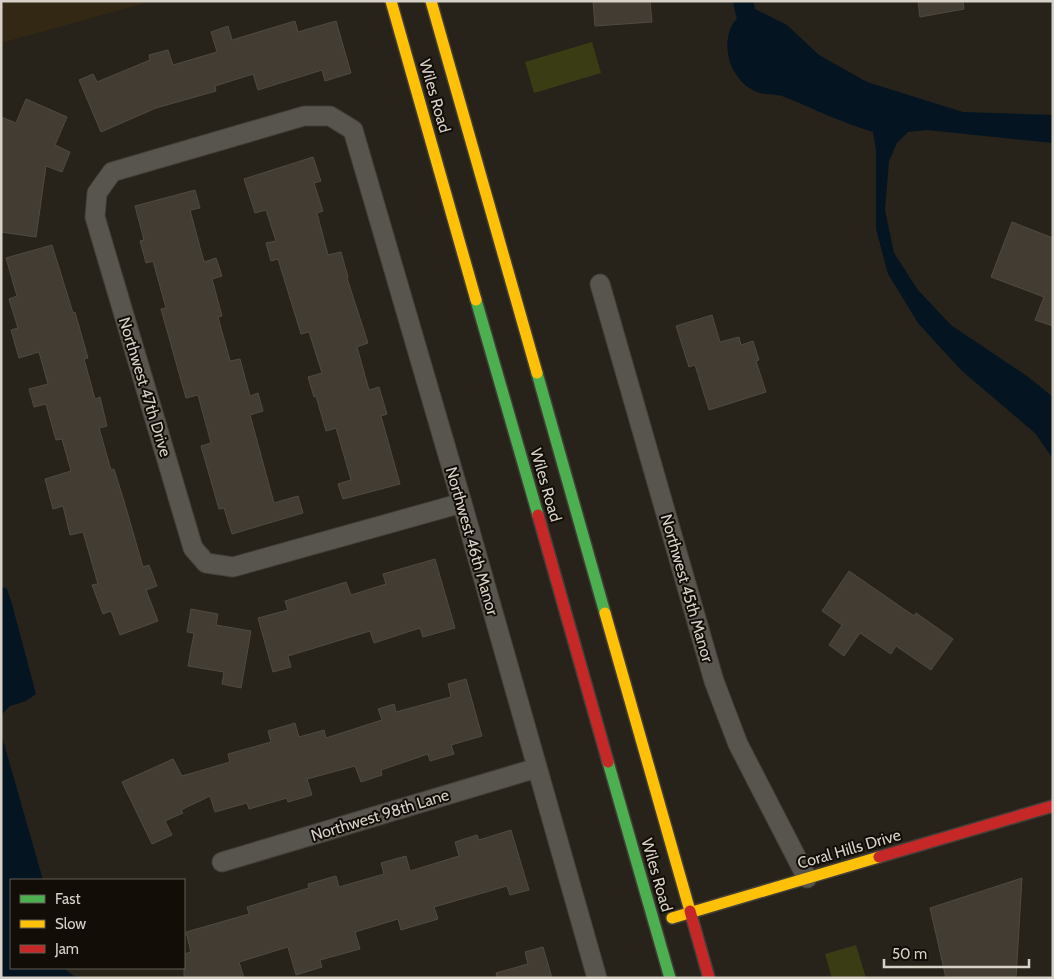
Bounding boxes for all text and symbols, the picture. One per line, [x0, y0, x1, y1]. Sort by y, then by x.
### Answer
street label: Wiles Road [415, 57, 455, 135]
street label: Northwest 47th Drive [115, 315, 175, 459]
street label: Wiles Road [526, 446, 566, 524]
street label: Northwest 46th Manor [442, 465, 503, 618]
street label: Northwest 45th Manor [657, 512, 717, 665]
street label: Northwest 98th Lane [309, 785, 451, 845]
street label: Coral Hills Drive [795, 825, 903, 873]
street label: Wiles Road [637, 836, 677, 914]
legend [10, 879, 185, 969]
text: Fast [55, 890, 80, 908]
text: Slow [55, 915, 86, 933]
scale bar [884, 936, 1029, 968]
text: Jam [54, 940, 79, 958]
text: 50 m [892, 945, 927, 963]

